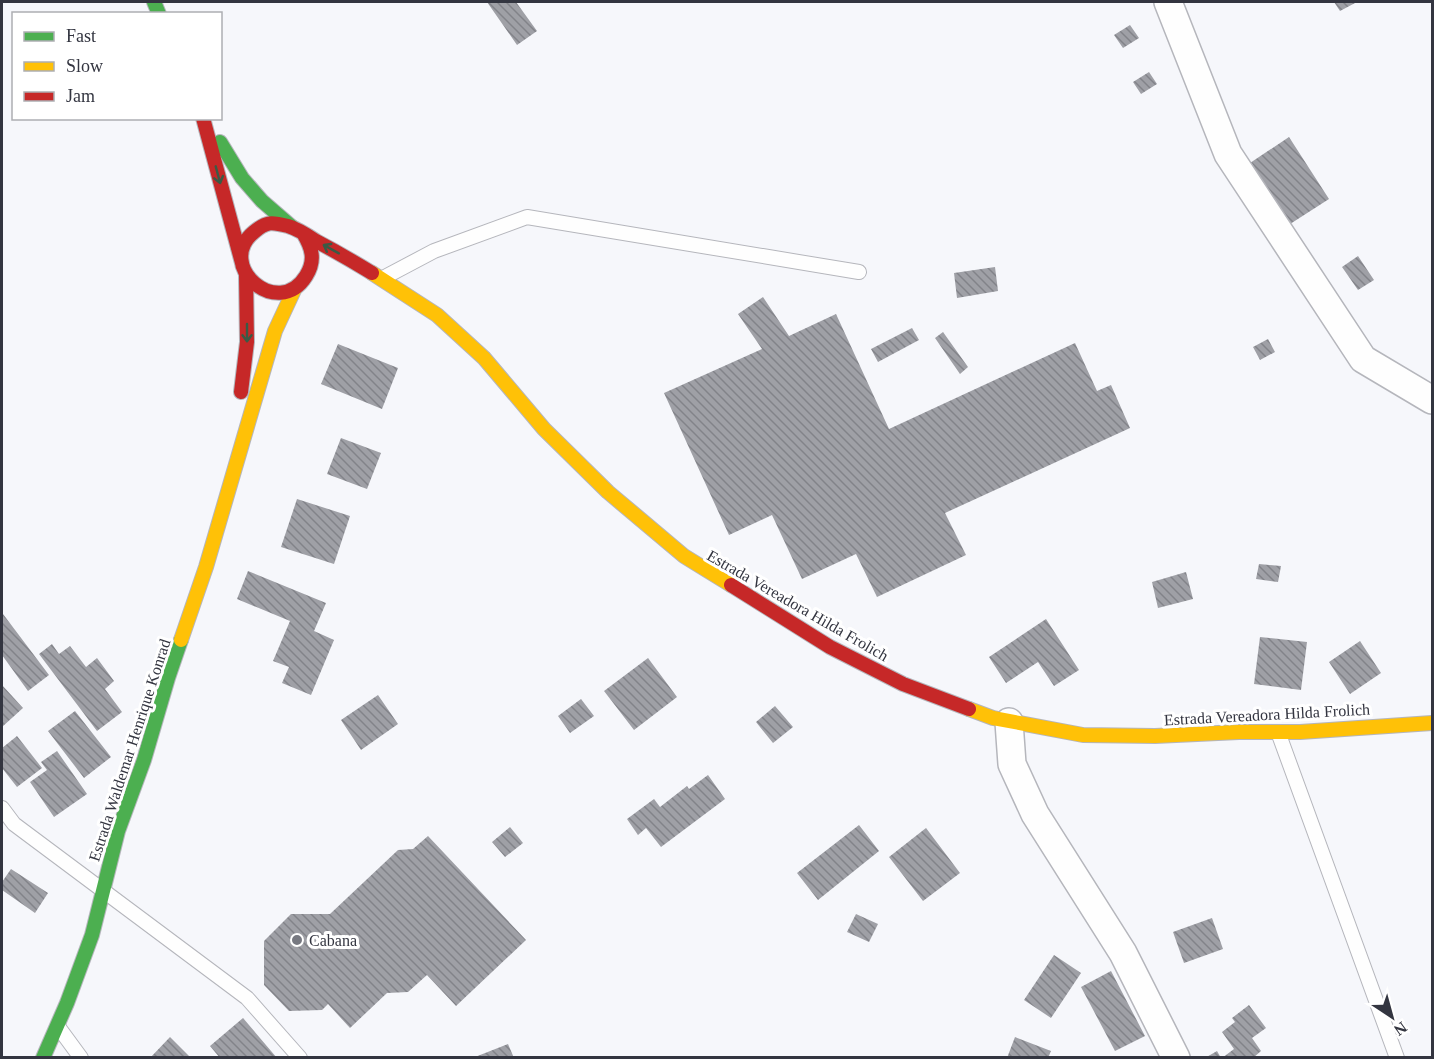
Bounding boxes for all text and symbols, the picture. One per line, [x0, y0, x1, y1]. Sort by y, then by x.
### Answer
legend [12, 12, 222, 120]
text: Fast [66, 26, 96, 46]
text: Slow [66, 56, 103, 76]
text: Jam [66, 86, 95, 106]
one-way arrow [213, 165, 225, 184]
one-way arrow [323, 243, 340, 255]
one-way arrow [241, 322, 253, 342]
street label: Estrada Vereadora Hilda Frolich [704, 546, 891, 664]
street label: Estrada Waldemar Henrique Konrad [85, 637, 174, 864]
street label: Estrada Vereadora Hilda Frolich [1164, 701, 1370, 728]
place label: Cabana [309, 932, 357, 949]
marker: Cabana [290, 933, 304, 947]
north arrow [1362, 987, 1422, 1047]
text: N [1390, 1018, 1410, 1039]

